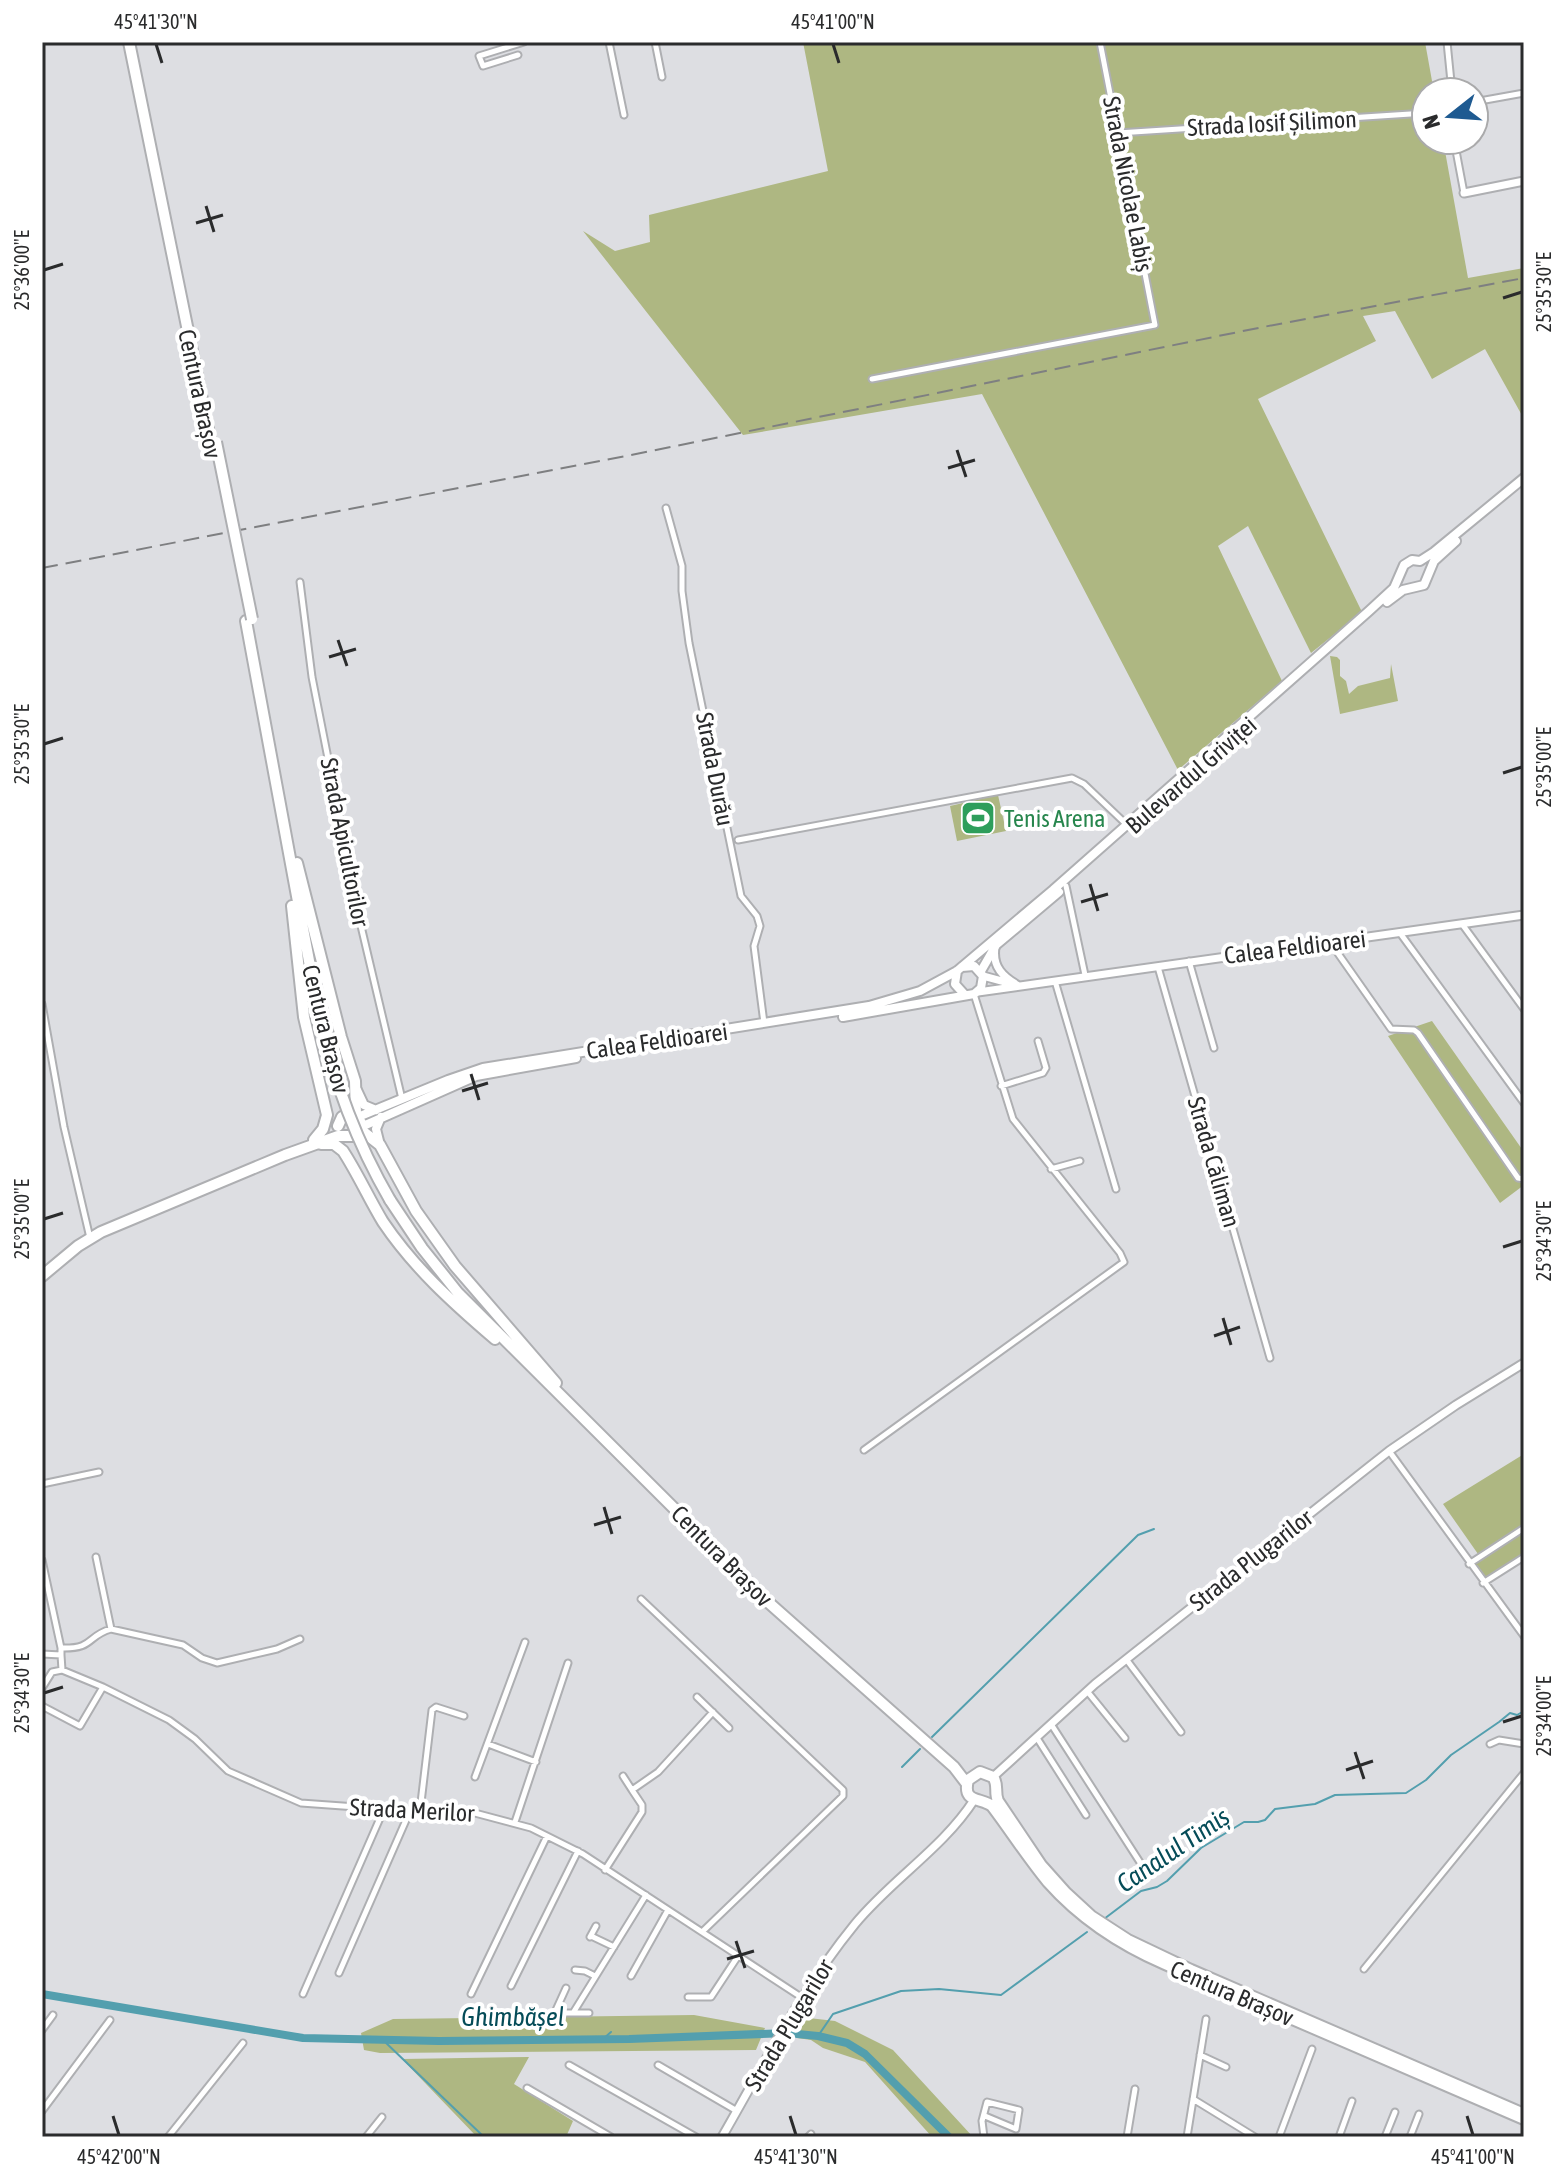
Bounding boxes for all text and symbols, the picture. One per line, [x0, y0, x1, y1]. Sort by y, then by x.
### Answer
text: 45°41'30"N [114, 10, 198, 33]
text: 45°41'00"N [791, 10, 875, 33]
north arrow [1410, 76, 1490, 156]
street label: Strada Nicolae Labiș [1098, 94, 1158, 274]
street label: Strada Iosif Șilimon [1187, 105, 1357, 141]
text: N [1417, 112, 1445, 132]
text: 25°36'00"E [10, 229, 33, 310]
text: 25°35'30"E [1532, 251, 1555, 332]
street label: Centura Brașov [173, 327, 227, 461]
text: 25°35'30"E [10, 703, 33, 784]
street label: Strada Durău [691, 710, 739, 828]
street label: Bulevardul Griviței [1120, 711, 1262, 839]
text: 25°35'00"E [1532, 726, 1555, 807]
street label: Strada Apicultorilor [315, 755, 375, 929]
sports icon: Tenis Arena [959, 799, 997, 837]
place label: Tenis Arena [1004, 805, 1105, 832]
street label: Calea Feldioarei [1223, 925, 1367, 969]
street label: Centura Brașov [297, 962, 355, 1096]
street label: Calea Feldioarei [585, 1018, 729, 1064]
street label: Strada Căliman [1182, 1094, 1246, 1230]
text: 25°35'00"E [10, 1178, 33, 1259]
text: 25°34'30"E [1532, 1200, 1555, 1281]
street label: Centura Brașov [666, 1500, 778, 1612]
street label: Strada Plugarilor [1184, 1503, 1318, 1616]
text: 25°34'30"E [10, 1652, 33, 1733]
text: 25°34'00"E [1532, 1675, 1555, 1756]
street label: Strada Merilor [349, 1793, 476, 1827]
water label: Canalul Timiș [1111, 1801, 1235, 1899]
street label: Strada Plugarilor [739, 1954, 839, 2096]
street label: Centura Brașov [1166, 1955, 1298, 2031]
water label: Ghimbășel [461, 2002, 565, 2032]
text: 45°42'00"N [77, 2145, 161, 2168]
text: 45°41'30"N [754, 2145, 838, 2168]
text: 45°41'00"N [1431, 2145, 1515, 2168]

